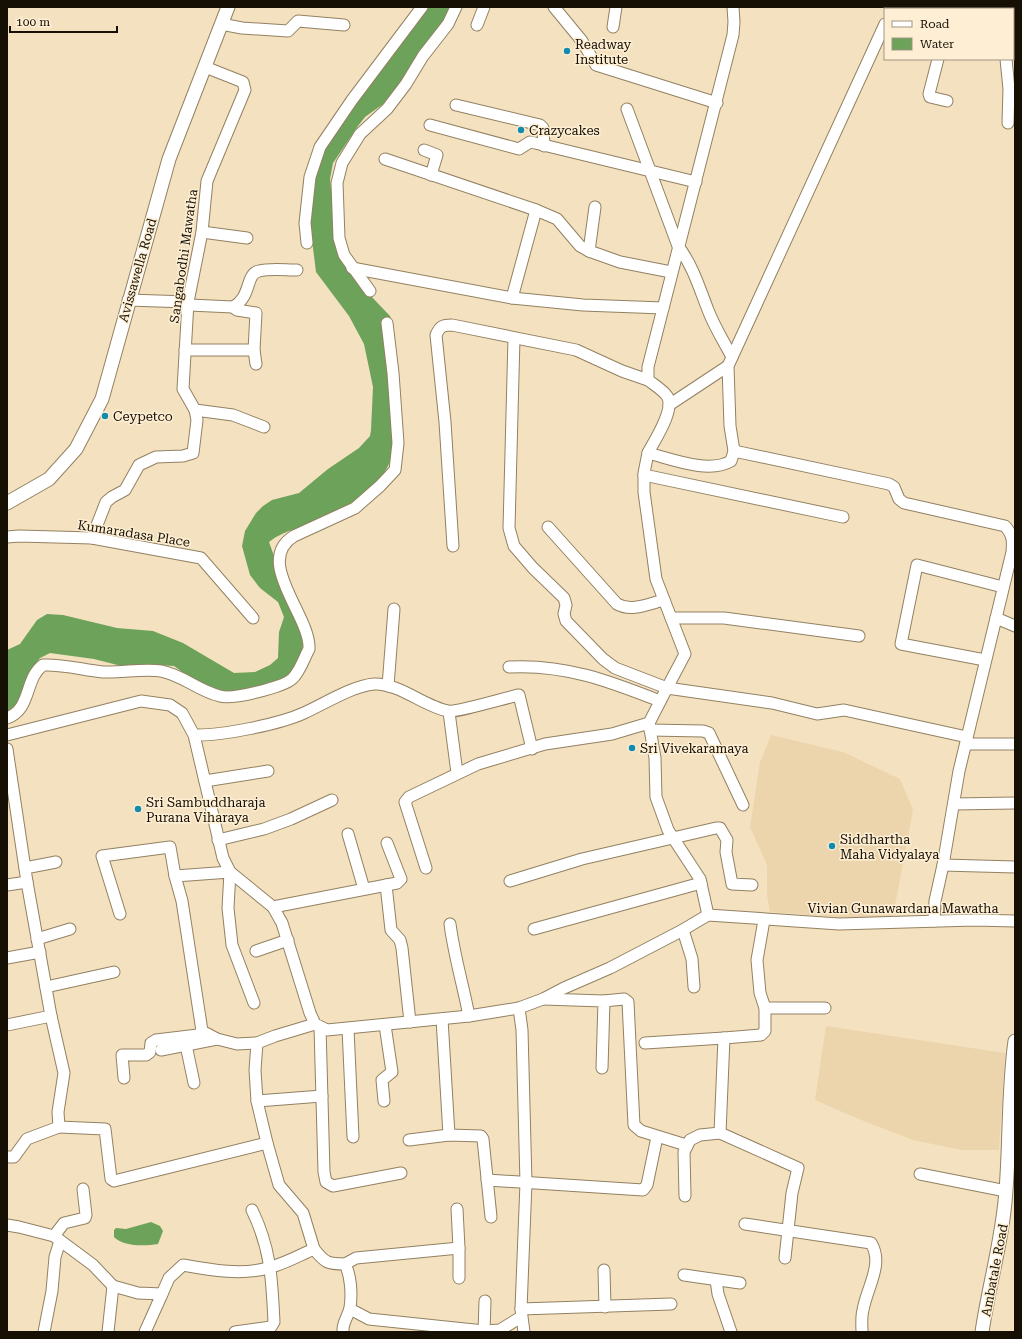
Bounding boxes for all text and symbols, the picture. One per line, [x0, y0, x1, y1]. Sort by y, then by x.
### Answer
scale bar [10, 8, 117, 34]
legend [884, 8, 1014, 60]
text: 100 m [16, 15, 50, 29]
text: Road [920, 17, 950, 31]
place label: Readway Institute [575, 37, 631, 67]
text: Water [920, 37, 954, 51]
marker: Readway Institute [562, 46, 572, 56]
place label: Crazycakes [529, 123, 600, 138]
marker: Crazycakes [516, 125, 526, 135]
street label: Sangabodhi Mawatha [167, 188, 200, 324]
street label: Avissawella Road [115, 216, 160, 324]
place label: Ceypetco [113, 409, 173, 424]
marker: Ceypetco [100, 411, 110, 421]
street label: Kumaradasa Place [77, 517, 191, 550]
place label: Sri Vivekaramaya [640, 741, 749, 756]
marker: Sri Vivekaramaya [627, 743, 637, 753]
place label: Sri Sambuddharaja Purana Viharaya [146, 795, 265, 825]
marker: Sri Sambuddharaja Purana Viharaya [133, 804, 143, 814]
place label: Siddhartha Maha Vidyalaya [840, 832, 939, 862]
marker: Siddhartha Maha Vidyalaya [827, 841, 837, 851]
street label: Vivian Gunawardana Mawatha [807, 901, 999, 916]
street label: Ambatale Road [978, 1222, 1011, 1318]

